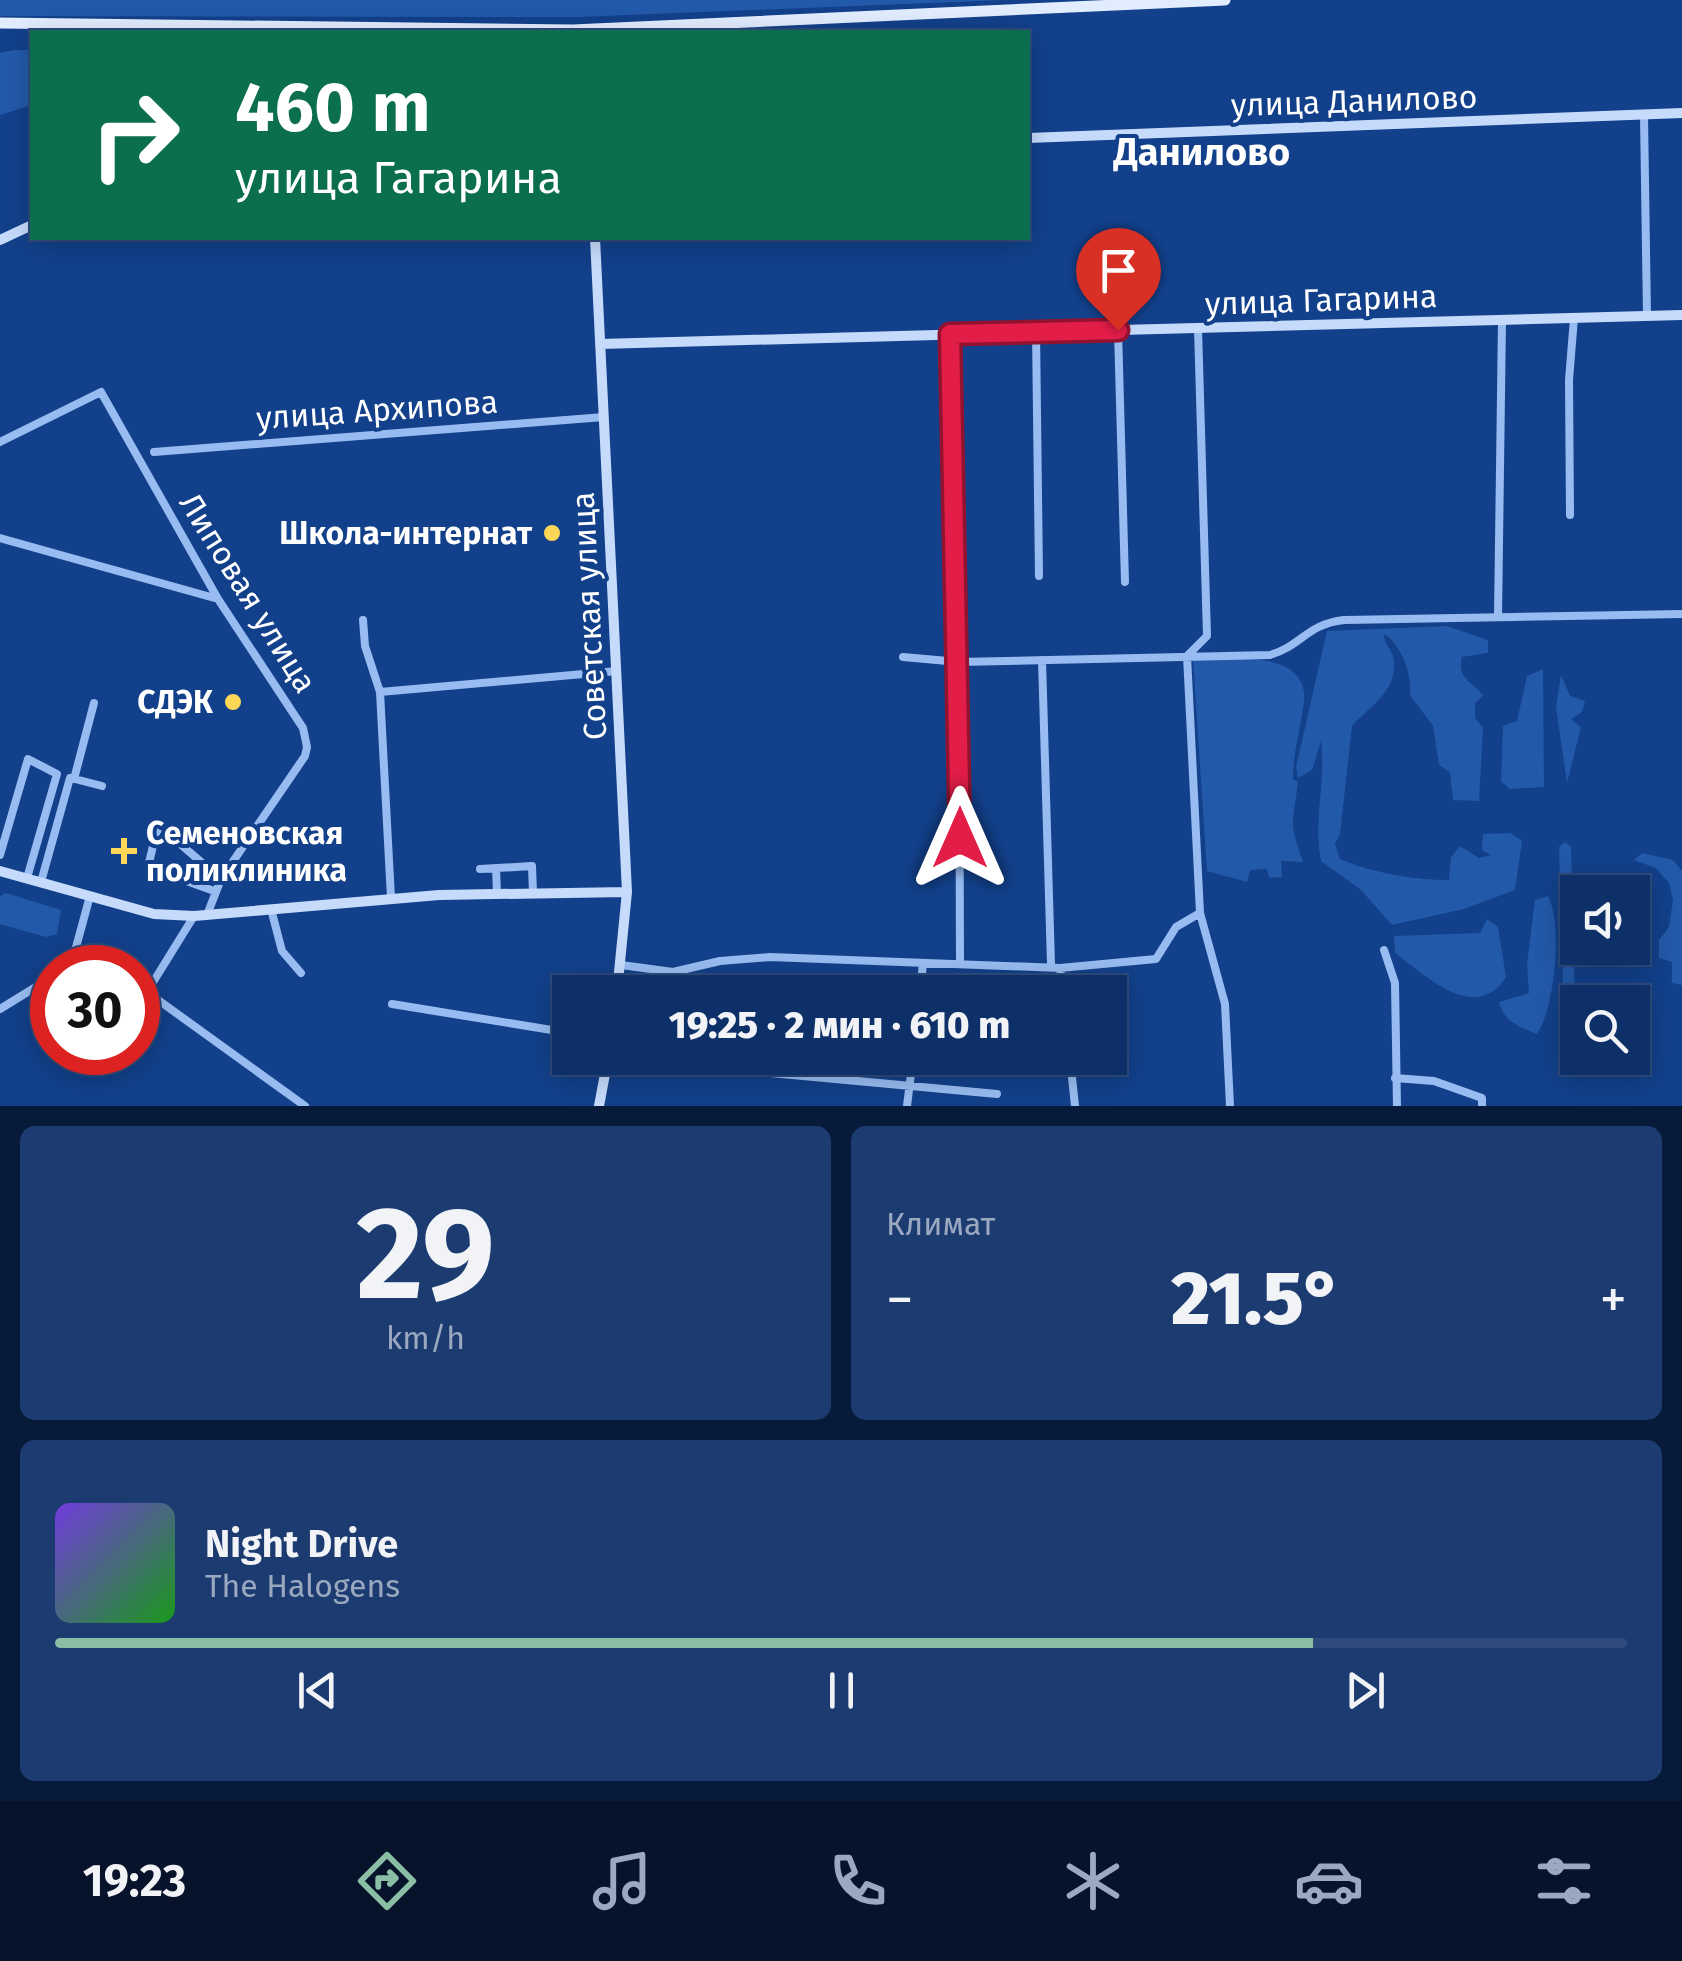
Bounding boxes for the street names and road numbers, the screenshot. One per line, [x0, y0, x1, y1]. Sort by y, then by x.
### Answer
street label: улица Данилово [1230, 78, 1478, 124]
street label: улица Гагарина [1204, 277, 1438, 323]
street label: улица Архипова [255, 383, 499, 437]
street label: Липовая улица [171, 486, 325, 700]
street label: Советская улица [564, 491, 614, 741]

